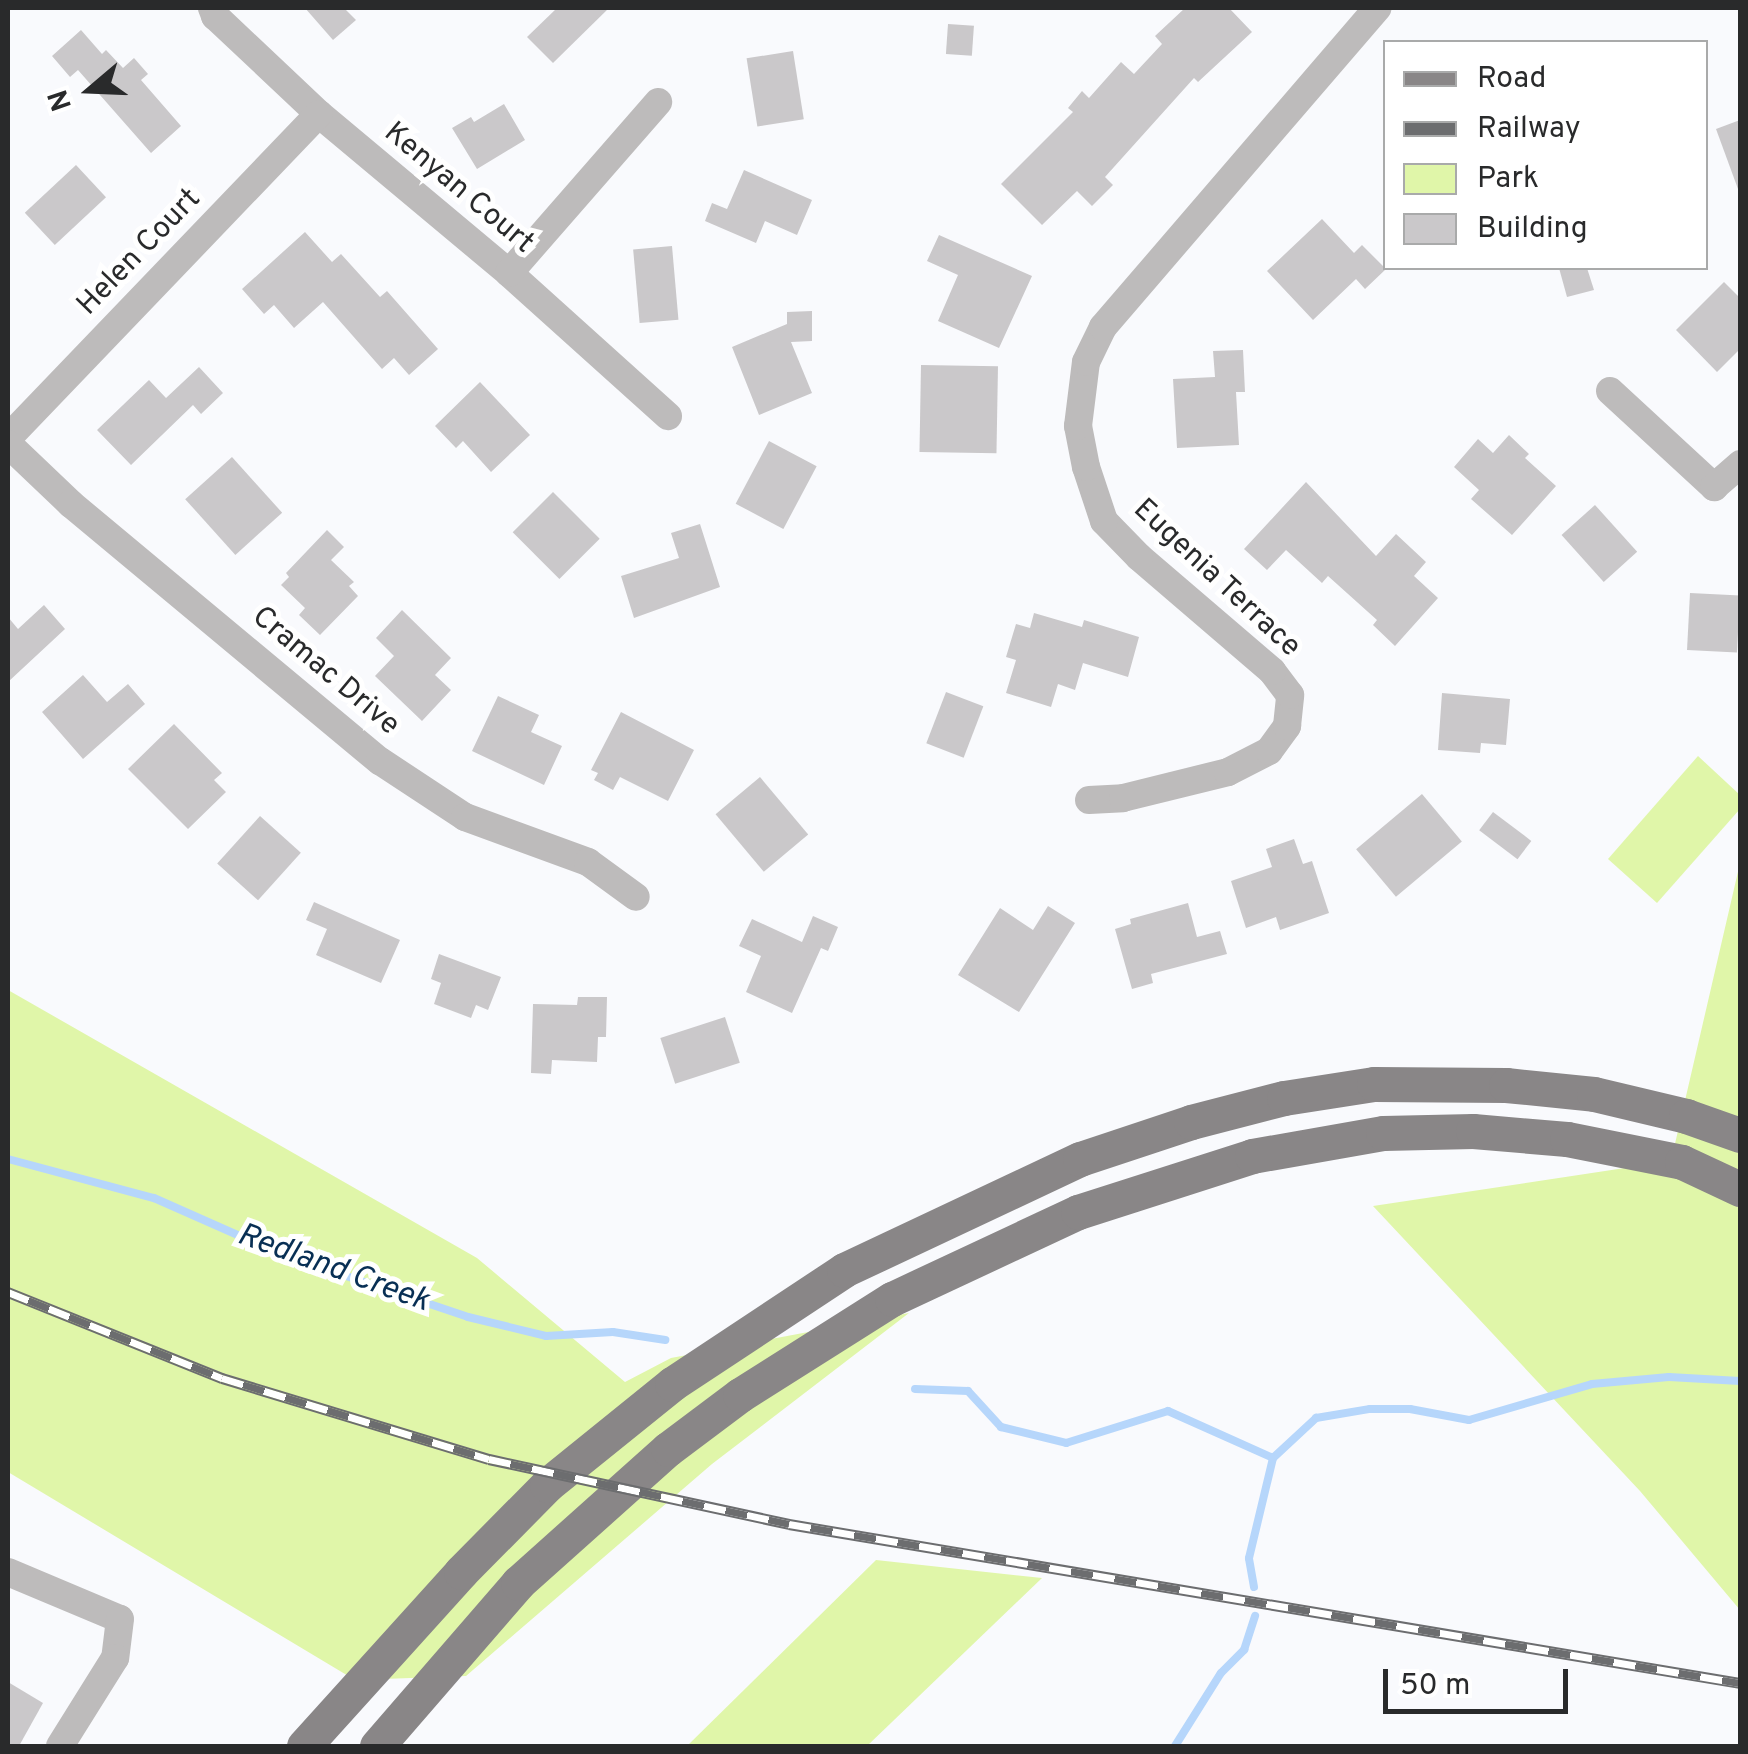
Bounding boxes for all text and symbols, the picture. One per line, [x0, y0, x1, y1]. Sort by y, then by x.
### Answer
north arrow [40, 40, 140, 140]
legend [1383, 40, 1708, 270]
text: Road [1477, 61, 1546, 98]
text: N [41, 84, 82, 115]
text: Railway [1477, 111, 1581, 148]
street label: Kenyan Court [376, 116, 540, 262]
text: Park [1477, 161, 1539, 198]
street label: Helen Court [71, 182, 209, 324]
text: Building [1477, 211, 1588, 248]
street label: Eugenia Terrace [1124, 492, 1308, 666]
street label: Cramac Drive [244, 600, 406, 744]
water label: Redland Creek [232, 1217, 434, 1321]
scale bar [1388, 1649, 1573, 1711]
text: 50 m [1400, 1668, 1470, 1705]

